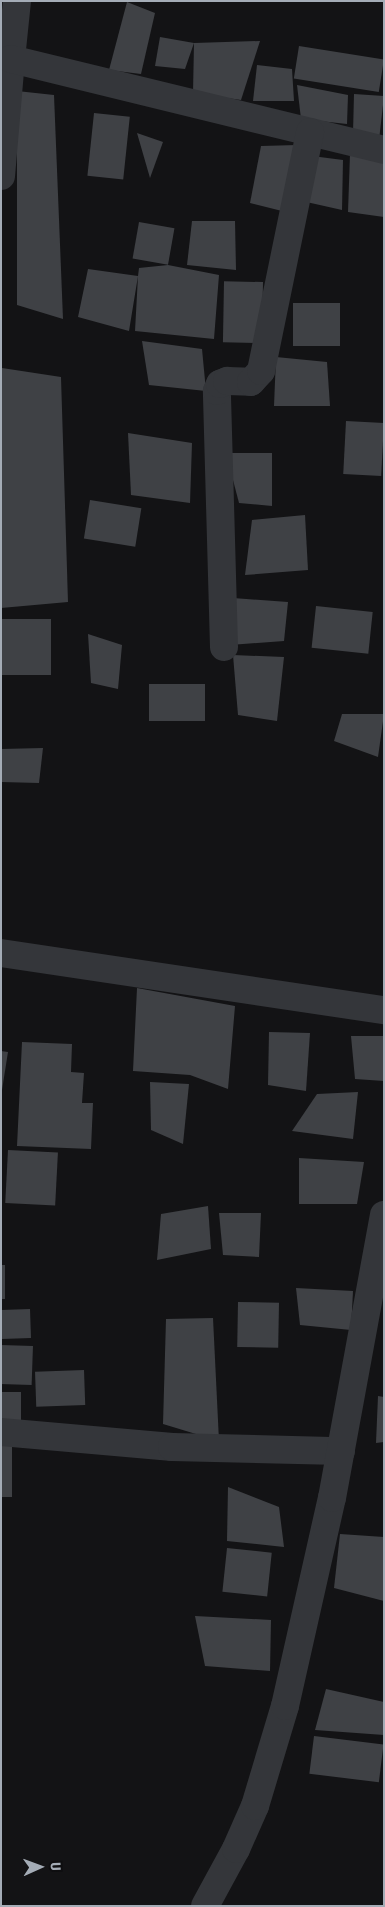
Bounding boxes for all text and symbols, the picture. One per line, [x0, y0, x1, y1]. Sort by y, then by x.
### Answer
north arrow [15, 1842, 65, 1892]
text: U [47, 1862, 64, 1871]

